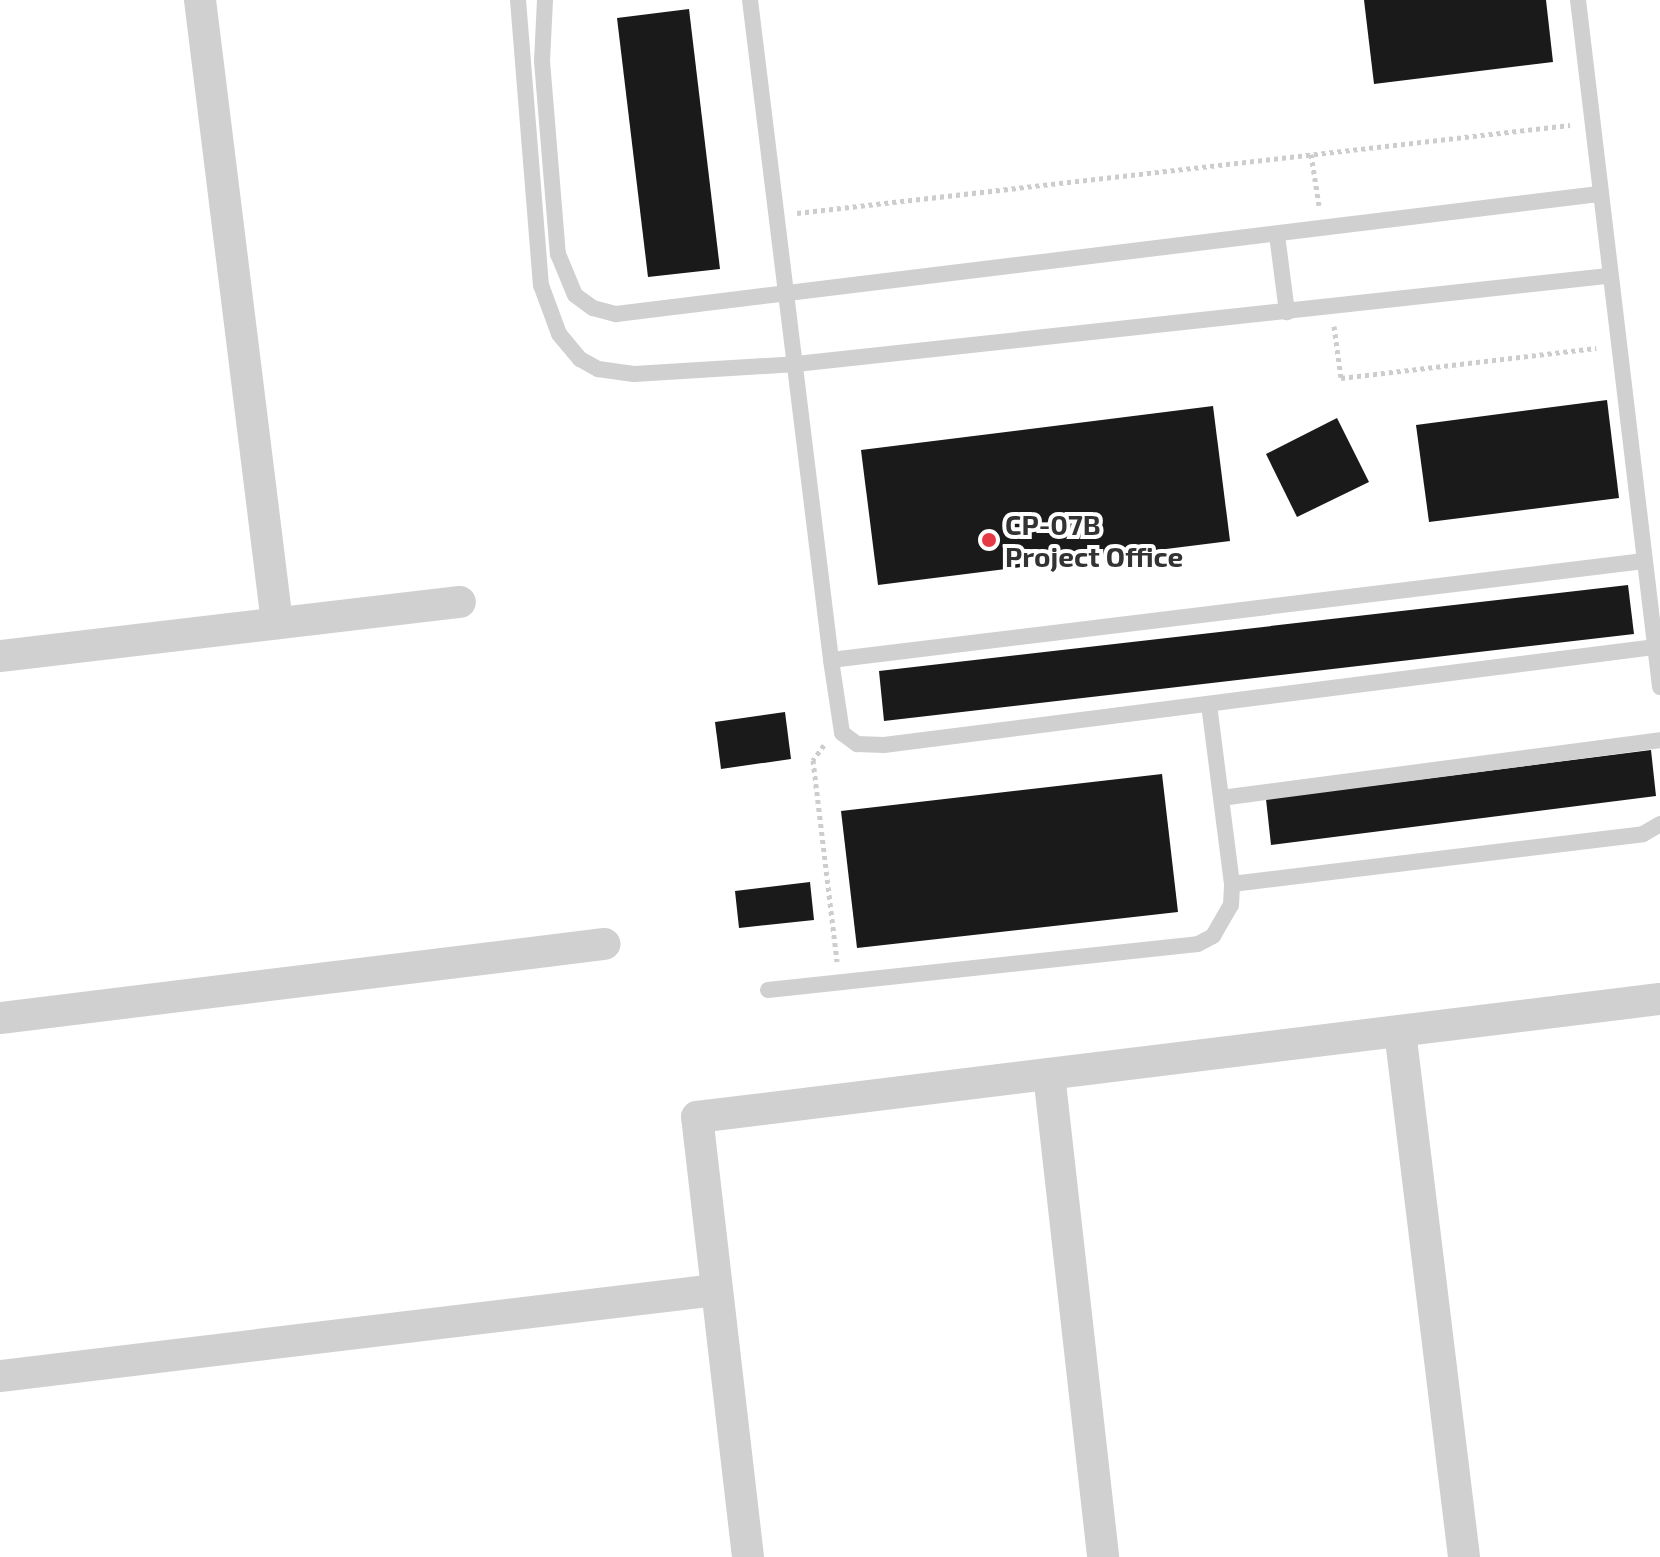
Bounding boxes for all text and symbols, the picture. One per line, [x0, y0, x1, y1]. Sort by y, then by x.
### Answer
place label: CP-07B Project Office [1005, 507, 1183, 573]
marker: CP-07B Project Office [980, 531, 998, 549]

